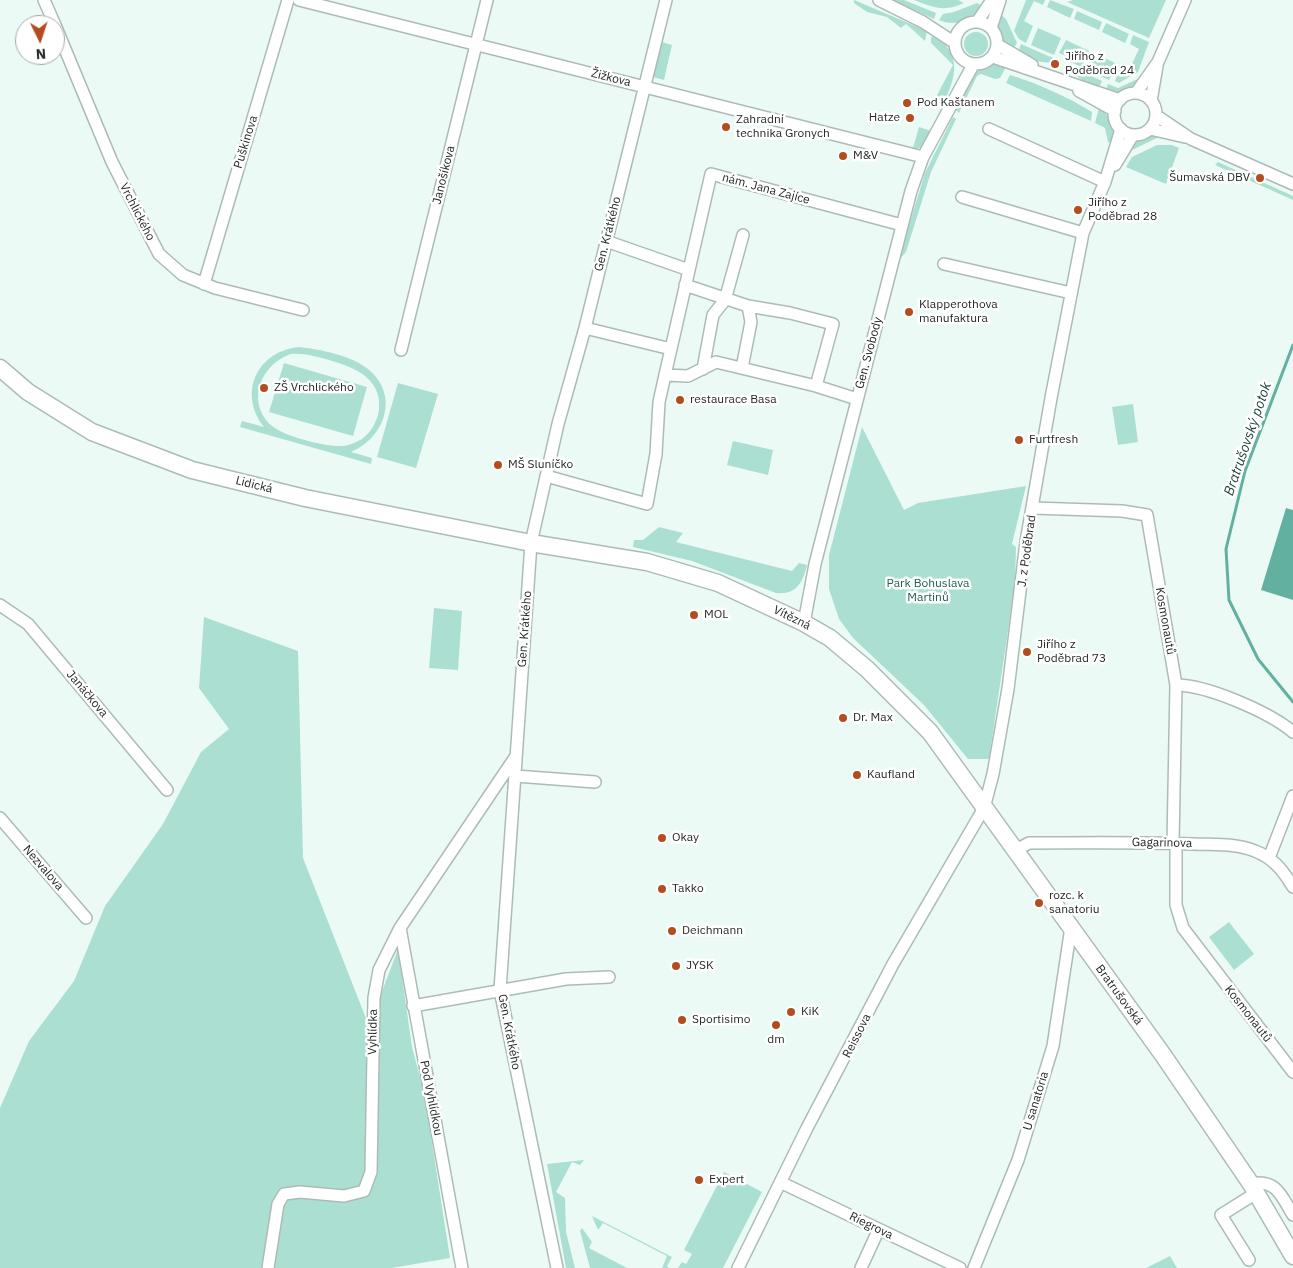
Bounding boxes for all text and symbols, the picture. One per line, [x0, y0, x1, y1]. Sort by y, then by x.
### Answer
north arrow [15, 15, 65, 65]
text: N [35, 45, 47, 63]
place label: Jiřího z Poděbrad 24 [1065, 50, 1134, 78]
marker: Jiřího z Poděbrad 24 [1049, 58, 1061, 70]
street label: Žižkova [590, 66, 632, 90]
place label: Pod Kaštanem [917, 96, 995, 110]
marker: Pod Kaštanem [901, 97, 913, 109]
place label: Hatze [869, 111, 900, 125]
marker: Hatze [904, 112, 916, 124]
place label: Zahradní technika Gronych [736, 113, 830, 141]
street label: Puškinova [231, 114, 261, 170]
marker: Zahradní technika Gronych [720, 121, 732, 133]
street label: Janošíkova [430, 144, 458, 206]
place label: M&V [853, 149, 878, 163]
marker: M&V [837, 150, 849, 162]
street label: nám. Jana Zajíce [721, 170, 811, 208]
place label: Šumavská DBV [1169, 171, 1250, 185]
marker: Šumavská DBV [1254, 172, 1266, 184]
street label: Vrchlického [116, 181, 158, 243]
street label: Gen. Krátkého [592, 195, 624, 273]
place label: Jiřího z Poděbrad 28 [1088, 196, 1157, 224]
marker: Jiřího z Poděbrad 28 [1072, 204, 1084, 216]
place label: Klapperothova manufaktura [919, 298, 998, 326]
marker: Klapperothova manufaktura [903, 306, 915, 318]
street label: Gen. Svobody [852, 315, 886, 391]
water label: Bratrušovský potok [1221, 380, 1275, 498]
place label: ZŠ Vrchlického [274, 381, 354, 395]
marker: ZŠ Vrchlického [258, 382, 270, 394]
place label: restaurace Basa [690, 393, 777, 407]
marker: restaurace Basa [674, 394, 686, 406]
place label: Furtfresh [1029, 433, 1078, 447]
marker: Furtfresh [1013, 434, 1025, 446]
place label: MŠ Sluníčko [508, 458, 573, 472]
marker: MŠ Sluníčko [492, 459, 504, 471]
street label: Lidická [234, 473, 274, 497]
street label: J. z Poděbrad [1015, 514, 1039, 588]
park label: Park Bohuslava Martinů [887, 577, 969, 605]
street label: Kosmonautů [1152, 586, 1178, 656]
street label: Gen. Krátkého [515, 590, 535, 668]
street label: Vítězná [771, 603, 813, 633]
place label: MOL [704, 608, 728, 622]
marker: MOL [688, 609, 700, 621]
place label: Jiřího z Poděbrad 73 [1037, 638, 1106, 666]
marker: Jiřího z Poděbrad 73 [1021, 646, 1033, 658]
street label: Janáčkova [63, 668, 111, 720]
place label: Dr. Max [853, 711, 893, 725]
marker: Dr. Max [837, 712, 849, 724]
place label: Kaufland [867, 768, 915, 782]
marker: Kaufland [851, 769, 863, 781]
place label: Okay [672, 831, 699, 845]
marker: Okay [656, 832, 668, 844]
street label: Gagarinova [1132, 835, 1192, 851]
street label: Nezvalova [20, 843, 66, 893]
place label: Takko [672, 882, 704, 896]
marker: Takko [656, 883, 668, 895]
place label: rozc. k sanatoriu [1049, 889, 1100, 917]
marker: rozc. k sanatoriu [1033, 897, 1045, 909]
place label: Deichmann [682, 924, 743, 938]
marker: Deichmann [666, 925, 678, 937]
place label: JYSK [686, 959, 714, 973]
marker: JYSK [670, 960, 682, 972]
street label: Bratrušovská [1092, 962, 1146, 1028]
street label: Kosmonautů [1221, 983, 1275, 1045]
street label: Gen. Krátkého [495, 993, 523, 1071]
place label: KiK [801, 1005, 819, 1019]
marker: KiK [785, 1006, 797, 1018]
street label: Vyhlídka [365, 1009, 381, 1055]
street label: Reissova [840, 1012, 874, 1060]
place label: Sportisimo [692, 1013, 750, 1027]
marker: Sportisimo [676, 1014, 688, 1026]
marker: dm [770, 1019, 782, 1031]
place label: dm [767, 1033, 785, 1047]
street label: Pod Vyhlídkou [417, 1059, 445, 1137]
street label: U sanatoria [1020, 1070, 1052, 1132]
place label: Expert [709, 1173, 744, 1187]
marker: Expert [693, 1174, 705, 1186]
street label: Riegrova [847, 1209, 895, 1243]

